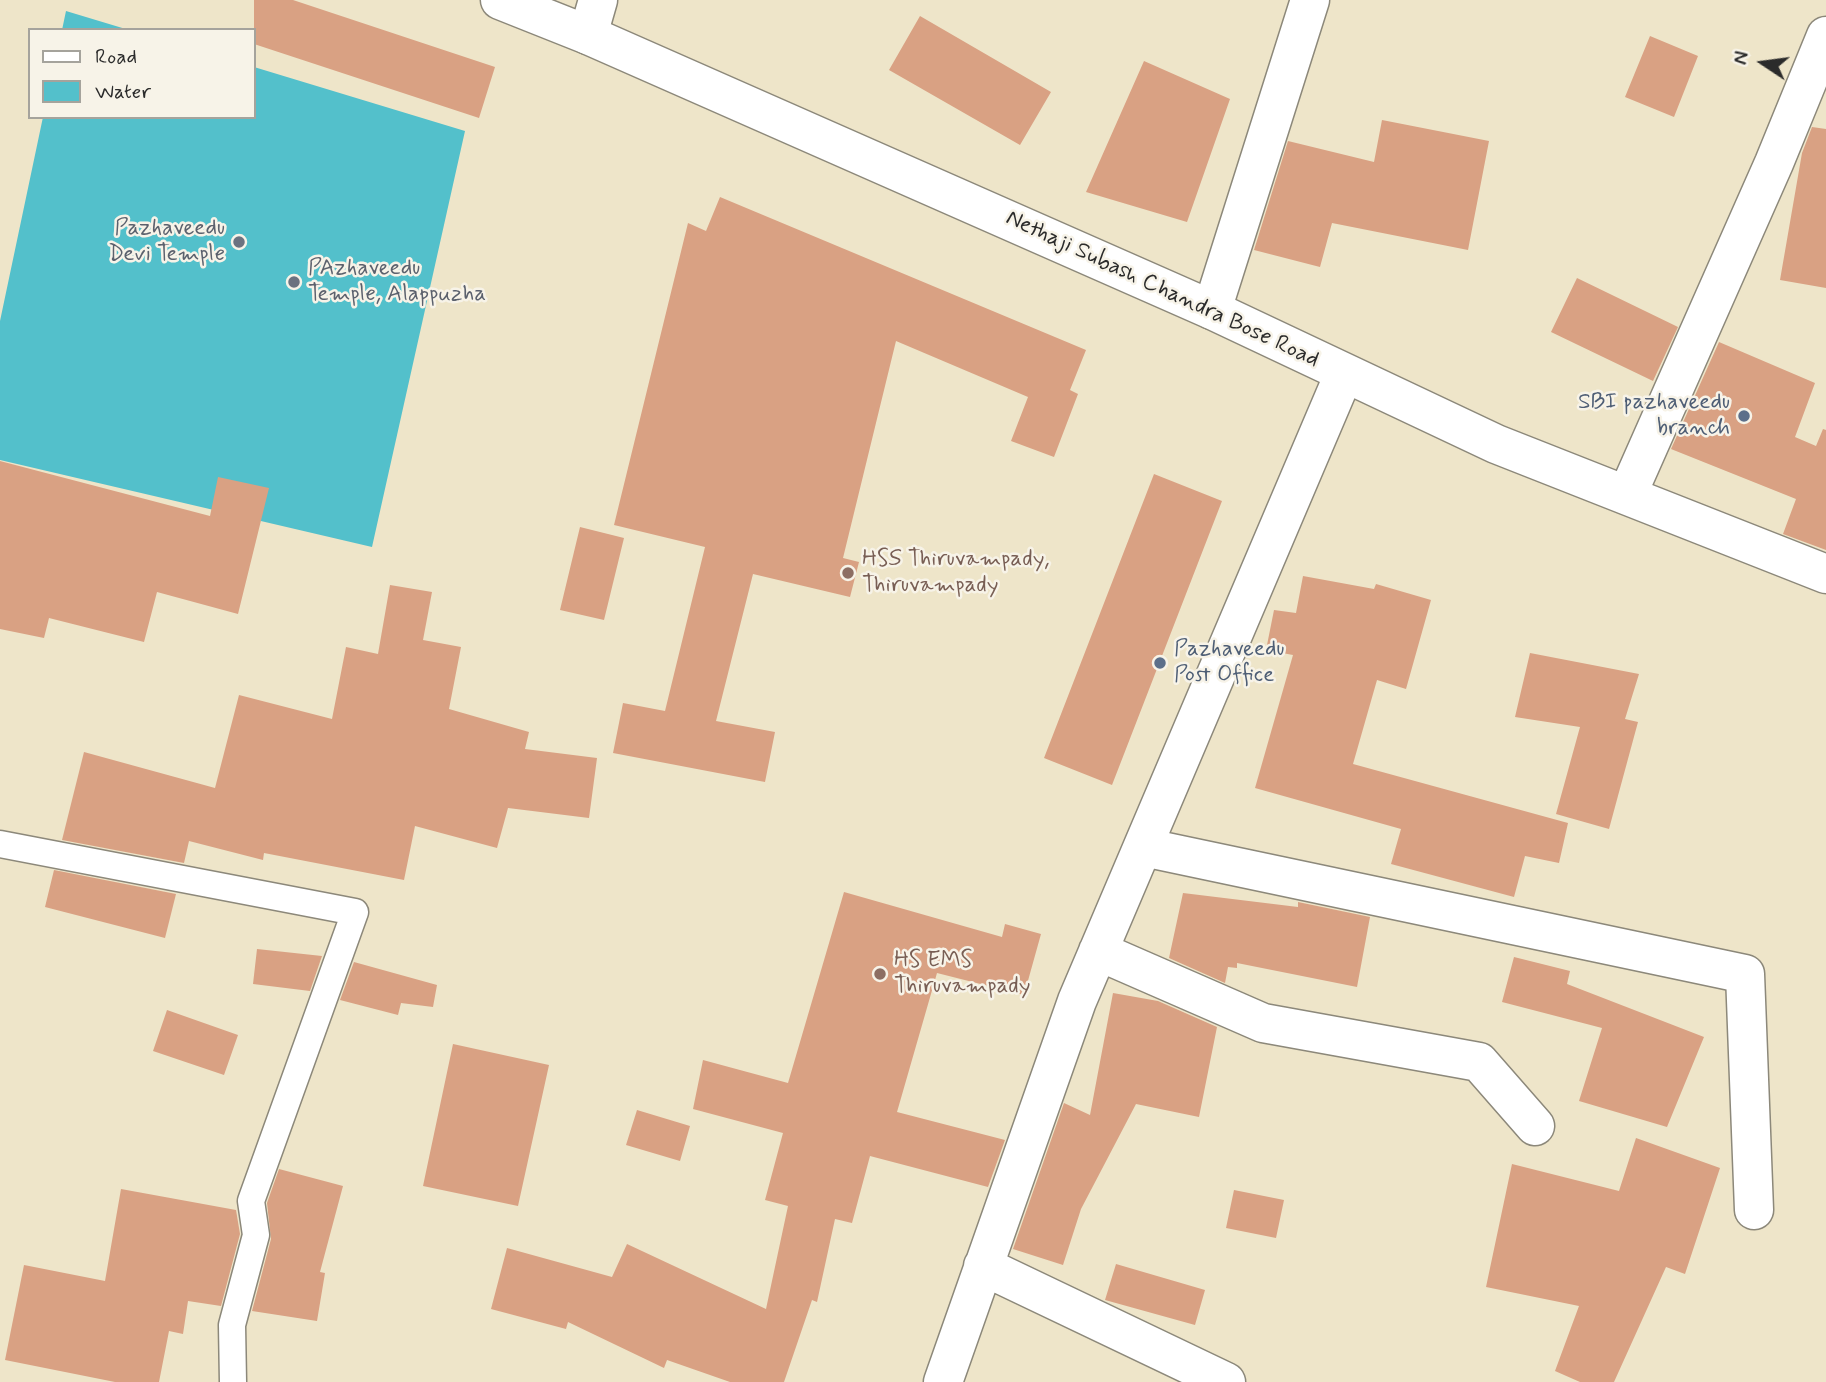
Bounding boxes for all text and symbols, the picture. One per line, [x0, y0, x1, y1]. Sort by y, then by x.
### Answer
legend [28, 28, 256, 119]
north arrow [1728, 28, 1798, 98]
text: Road [95, 43, 137, 71]
text: N [1728, 49, 1756, 67]
text: Water [95, 78, 151, 106]
street label: Nethaji Subash Chandra Bose Road [1001, 205, 1323, 375]
place label: Pazhaveedu Devi Temple [108, 215, 225, 269]
marker: Pazhaveedu Devi Temple [231, 234, 247, 250]
place label: PAzhaveedu Temple, Alappuzha [308, 255, 486, 309]
marker: PAzhaveedu Temple, Alappuzha [286, 274, 302, 290]
place label: SBI pazhaveedu branch [1578, 389, 1730, 443]
marker: SBI pazhaveedu branch [1736, 408, 1752, 424]
place label: HSS Thiruvampady, Thiruvampady [862, 546, 1049, 600]
marker: HSS Thiruvampady, Thiruvampady [840, 565, 856, 581]
place label: Pazhaveedu Post Office [1174, 636, 1285, 690]
marker: Pazhaveedu Post Office [1152, 655, 1168, 671]
place label: HS EMS Thiruvampady [894, 947, 1031, 1001]
marker: HS EMS Thiruvampady [872, 966, 888, 982]

